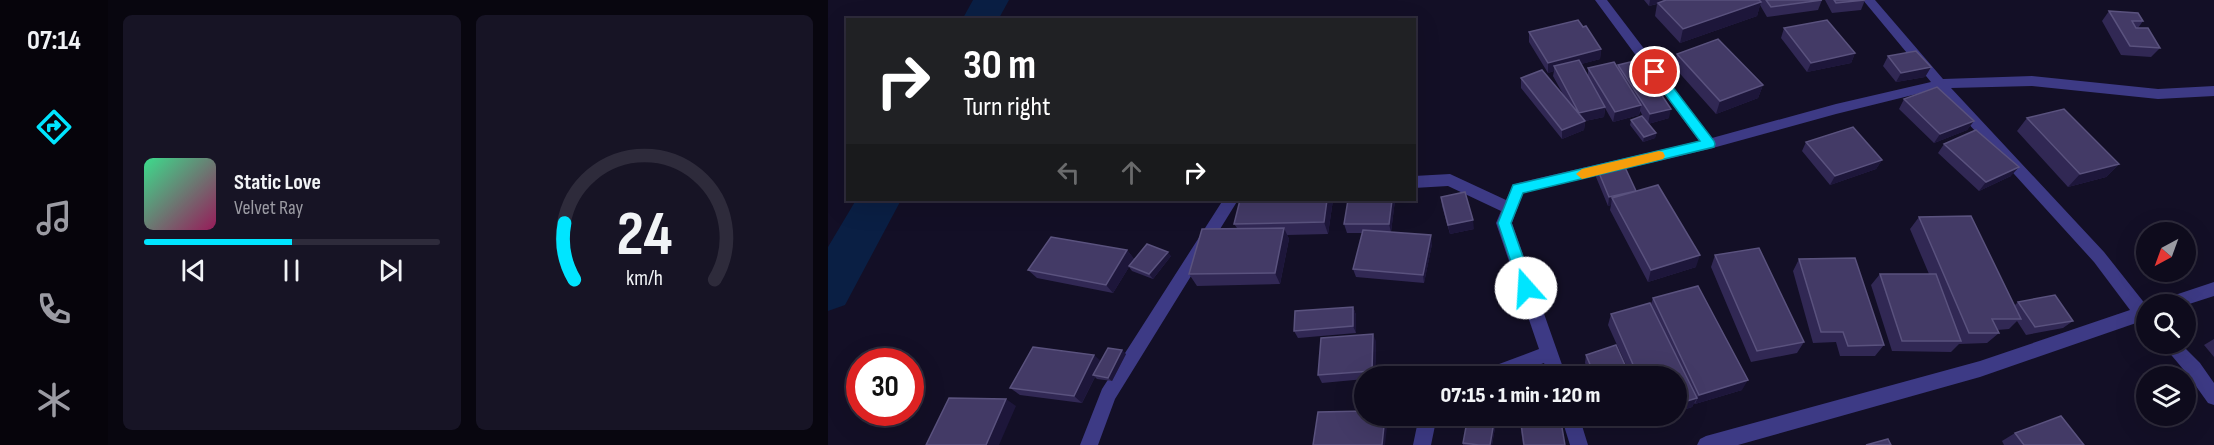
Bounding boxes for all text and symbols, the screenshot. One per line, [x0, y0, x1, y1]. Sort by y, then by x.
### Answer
text: 07:14 [27, 25, 81, 57]
text: 30 m [963, 40, 1036, 91]
icon: right [864, 42, 942, 120]
pin [1629, 46, 1680, 97]
icon: arrive [1638, 55, 1671, 88]
text: Turn right [963, 91, 1050, 123]
icon: directions [33, 106, 75, 148]
icon: left [1052, 156, 1085, 189]
icon: ahead [1115, 156, 1148, 189]
icon: right [1178, 156, 1211, 189]
text: Static Love [234, 169, 321, 196]
text: Velvet Ray [234, 196, 303, 220]
icon: music [33, 197, 75, 239]
text: 24 [616, 198, 672, 273]
north arrow [2136, 222, 2196, 282]
map controls [2136, 222, 2196, 426]
icon: previous [177, 254, 210, 287]
icon: pause [275, 254, 308, 287]
icon: next [374, 254, 407, 287]
position arrow [1494, 256, 1558, 320]
text: km/h [626, 266, 663, 291]
icon: phone [33, 288, 75, 330]
button: search [2136, 294, 2196, 354]
speed limit sign: 30 [846, 348, 924, 426]
button: layers [2136, 366, 2196, 426]
icon: climate [33, 379, 75, 421]
text: 07:15 · 1 min · 120 m [1441, 382, 1600, 409]

